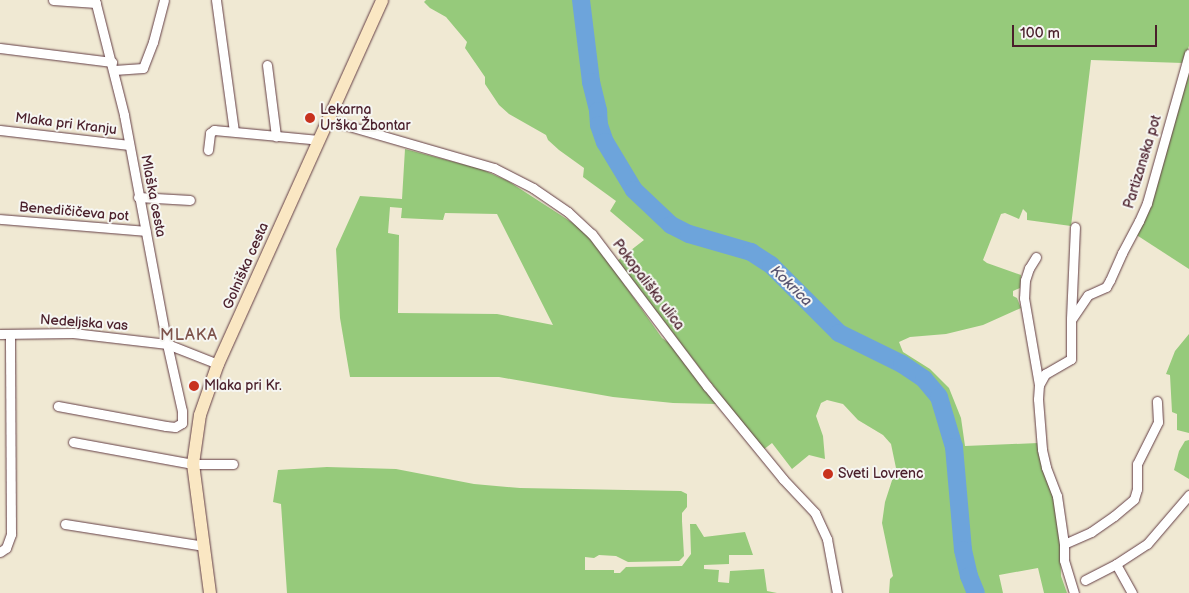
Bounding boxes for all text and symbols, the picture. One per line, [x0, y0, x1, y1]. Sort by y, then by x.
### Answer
scale bar [1014, 15, 1159, 47]
text: 100 m [1020, 24, 1060, 43]
place label: Lekarna Urška Žbontar [320, 102, 411, 134]
street label: Mlaka pri Kranju [14, 109, 118, 139]
marker: Lekarna Urška Žbontar [304, 112, 316, 124]
street label: Partizanska pot [1121, 113, 1165, 211]
street label: Mlaška cesta [137, 153, 169, 239]
street label: Benedičičeva pot [18, 199, 130, 225]
street label: Golniška cesta [219, 220, 273, 312]
street label: Pokopališka ulica [609, 236, 687, 334]
water label: Kokrica [766, 262, 816, 310]
street label: Nedeljska vas [39, 312, 129, 334]
district label: MLAKA [159, 326, 219, 346]
place label: Mlaka pri Kr. [204, 378, 282, 394]
marker: Mlaka pri Kr. [188, 380, 200, 392]
place label: Sveti Lovrenc [838, 466, 923, 482]
marker: Sveti Lovrenc [822, 468, 834, 480]

